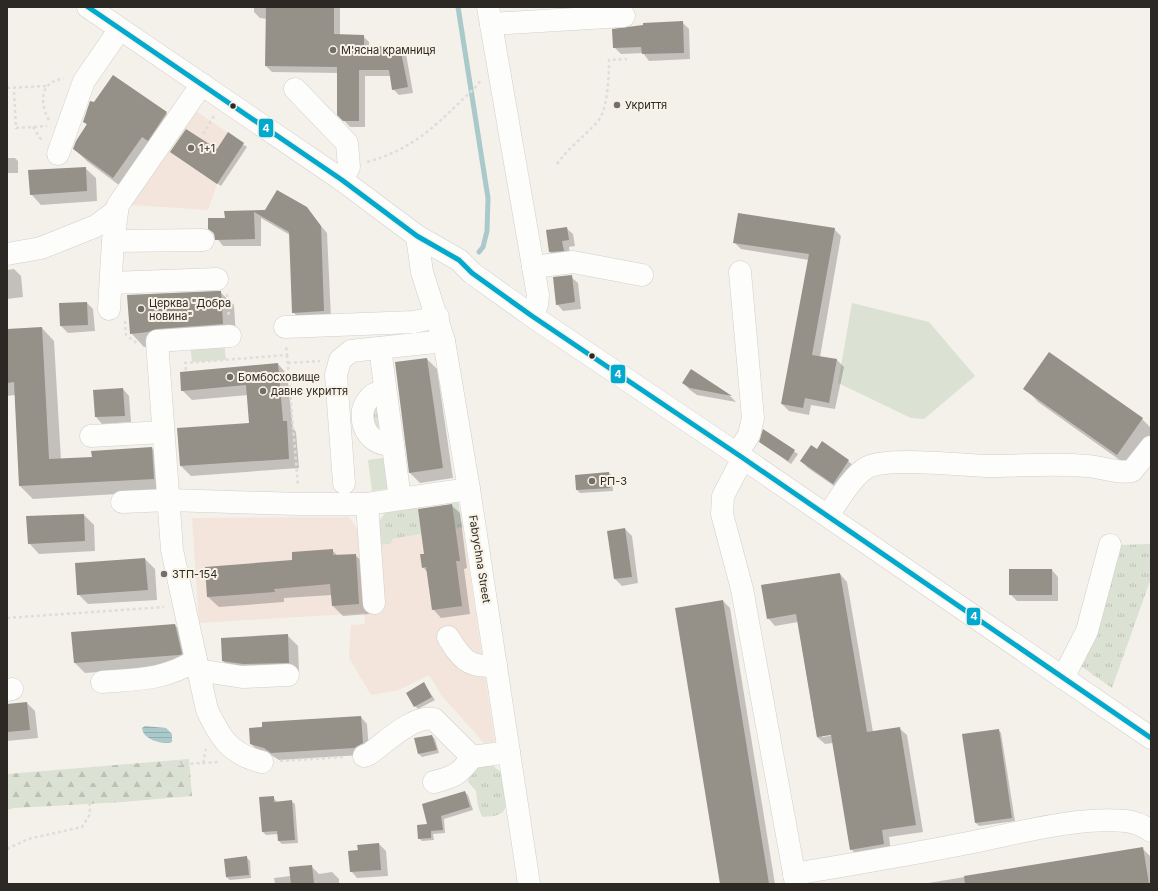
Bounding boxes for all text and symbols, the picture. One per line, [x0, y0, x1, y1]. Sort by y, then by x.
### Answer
place label: М'ясна крамниця [341, 43, 436, 57]
marker: М'ясна крамниця [328, 45, 338, 55]
place label: Укриття [625, 98, 667, 112]
marker: Укриття [612, 100, 622, 110]
unlabelled marker [228, 101, 238, 111]
line badge: 4 [258, 118, 274, 138]
text: 4 [262, 121, 270, 135]
place label: 1+1 [199, 141, 215, 155]
marker: 1+1 [186, 143, 196, 153]
place label: Церква "Добра новина" [149, 296, 231, 323]
marker: Церква "Добра новина" [136, 304, 146, 314]
unlabelled marker [587, 351, 597, 361]
line badge: 4 [610, 364, 626, 384]
text: 4 [614, 367, 622, 381]
place label: Бомбосховище [238, 370, 320, 384]
marker: Бомбосховище [225, 372, 235, 382]
place label: давнє укриття [271, 384, 348, 398]
marker: давнє укриття [258, 386, 268, 396]
place label: РП-3 [600, 474, 627, 488]
marker: РП-3 [587, 476, 597, 486]
street label: Fabrychna Street [466, 514, 494, 604]
place label: ЗТП-154 [172, 567, 217, 581]
marker: ЗТП-154 [159, 569, 169, 579]
line badge: 4 [966, 607, 981, 626]
text: 4 [970, 609, 978, 623]

